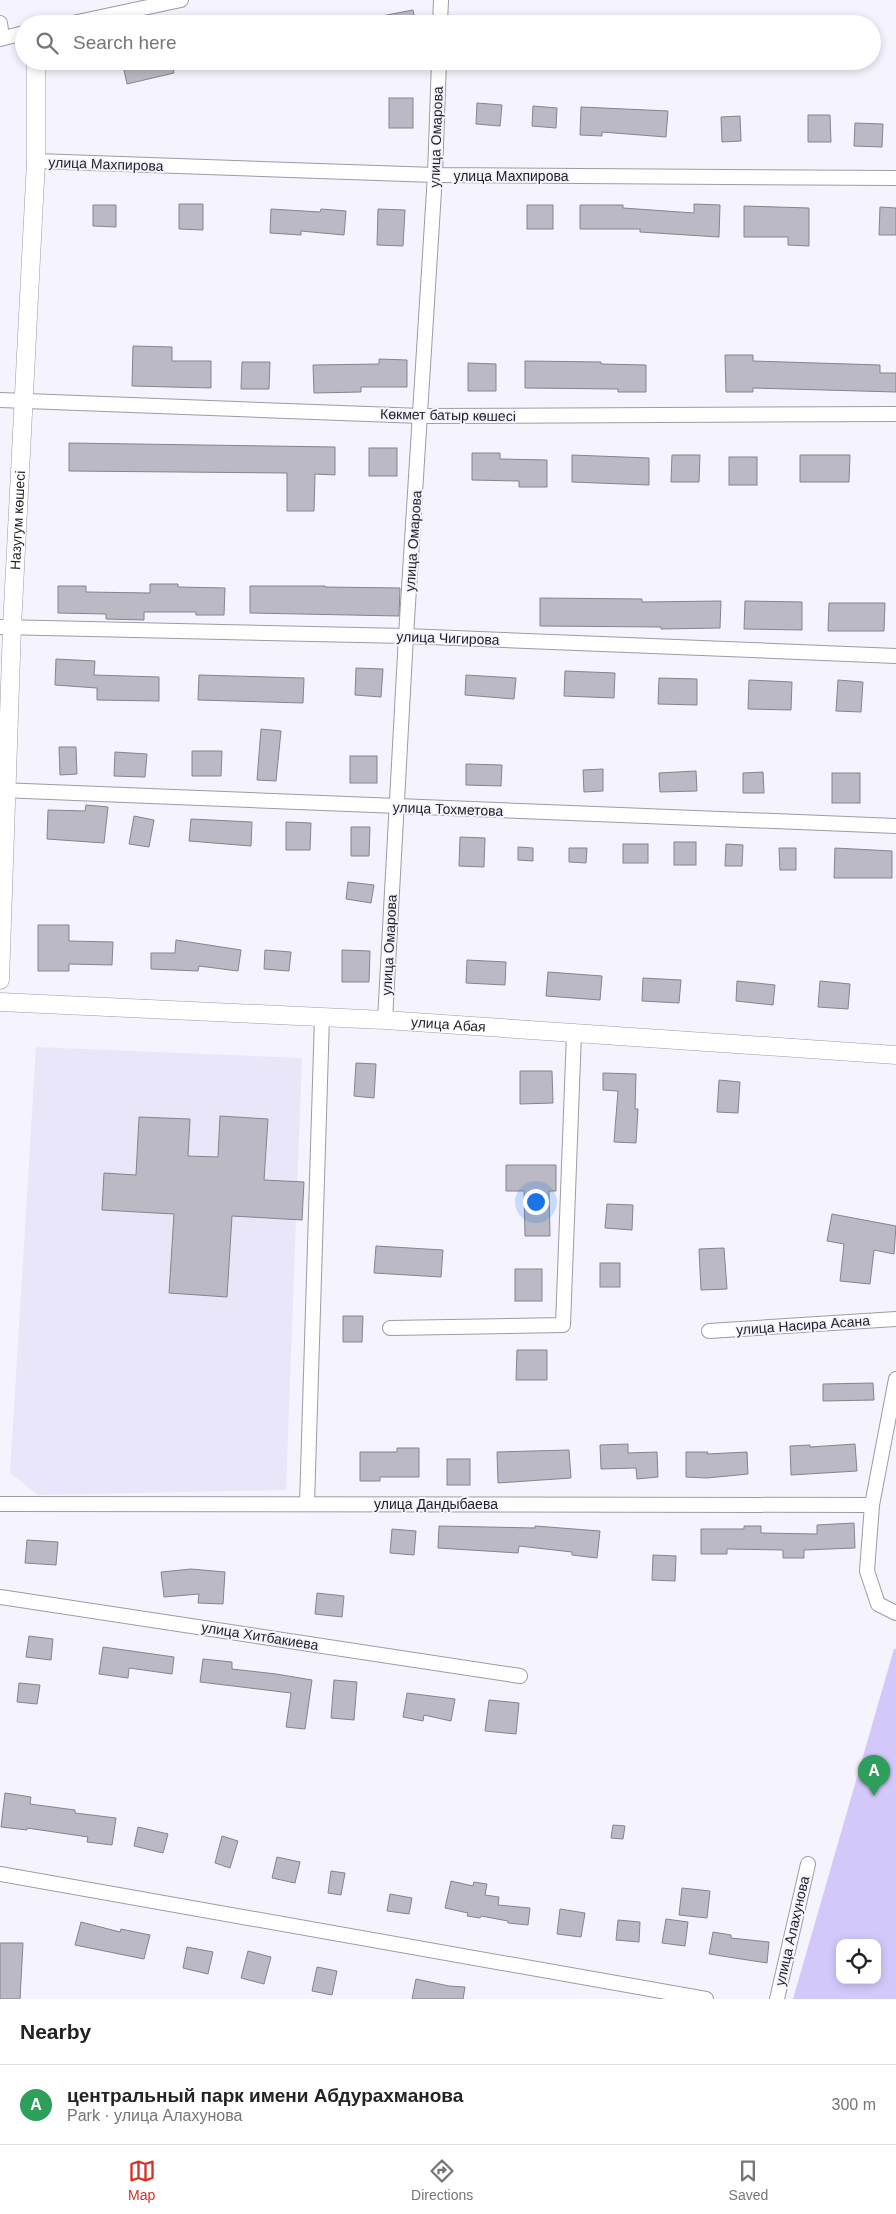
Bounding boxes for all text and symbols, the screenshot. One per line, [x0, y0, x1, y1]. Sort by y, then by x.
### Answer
search box [15, 15, 881, 70]
icon: search [33, 29, 61, 57]
text: Search here [73, 32, 177, 53]
street label: улица Омарова [426, 86, 446, 188]
street label: улица Махпирова [48, 154, 164, 174]
street label: улица Махпирова [453, 168, 569, 184]
street label: Көкмет батыр көшесі [380, 406, 516, 424]
street label: Назугум көшесі [7, 470, 28, 570]
street label: улица Омарова [401, 490, 425, 592]
street label: улица Чигирова [396, 628, 500, 648]
street label: улица Тохметова [392, 799, 504, 819]
street label: улица Омарова [378, 894, 400, 996]
street label: улица Абая [411, 1014, 486, 1035]
your location [523, 1189, 549, 1215]
street label: улица Насира Асана [736, 1312, 871, 1338]
street label: улица Дандыбаева [374, 1496, 498, 1512]
street label: улица Хитбакиева [200, 1619, 320, 1653]
pin: A [858, 1755, 890, 1796]
street label: улица Алахунова [772, 1874, 812, 1987]
map controls [836, 1939, 881, 1984]
button: locate [836, 1939, 881, 1984]
text: Nearby [20, 2020, 91, 2043]
text: центральный парк имени Абдурахманова [67, 2085, 463, 2106]
text: A [30, 2096, 42, 2113]
text: 300 m [832, 2096, 876, 2113]
text: Park · улица Алахунова [67, 2107, 242, 2124]
tab: Map [128, 2157, 156, 2203]
tab: Directions [411, 2157, 473, 2203]
tab: Saved [729, 2157, 768, 2203]

